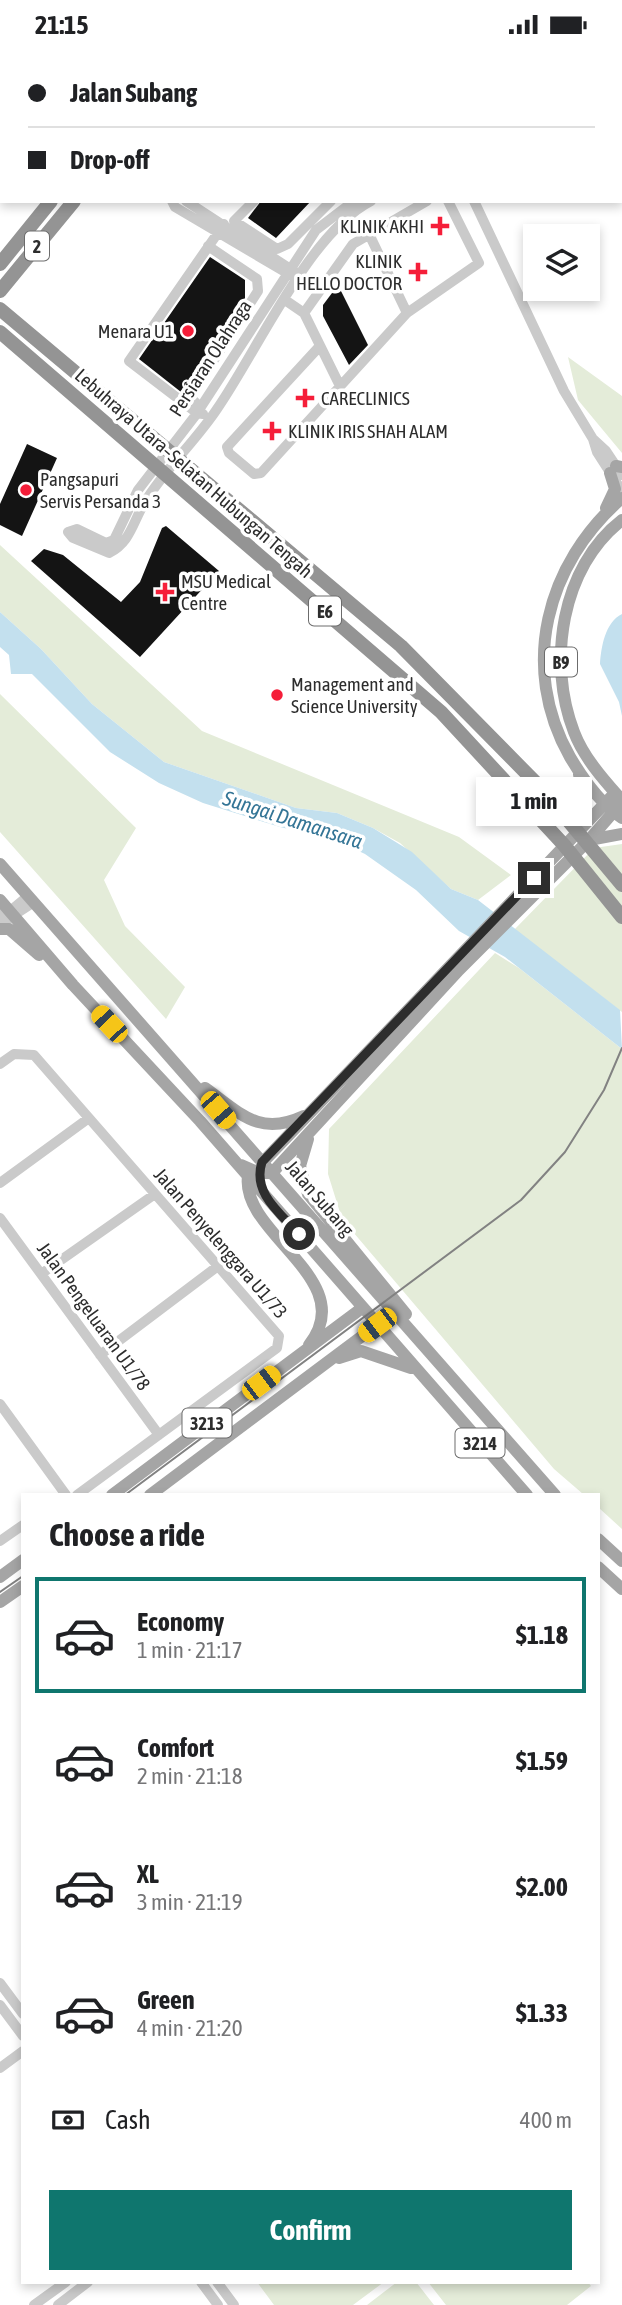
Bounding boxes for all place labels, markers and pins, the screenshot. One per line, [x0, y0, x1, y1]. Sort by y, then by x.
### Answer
place label: KLINIK AKHI [340, 215, 424, 237]
marker: KLINIK AKHI [430, 216, 450, 236]
place label: KLINIK HELLO DOCTOR [296, 250, 403, 294]
marker: KLINIK HELLO DOCTOR [408, 262, 428, 282]
place label: Menara U1 [98, 320, 174, 342]
marker: Menara U1 [180, 323, 196, 339]
place label: CARECLINICS [321, 387, 410, 409]
marker: CARECLINICS [295, 388, 315, 408]
place label: KLINIK IRIS SHAH ALAM [288, 420, 448, 442]
marker: KLINIK IRIS SHAH ALAM [262, 421, 282, 441]
place label: Pangsapuri Servis Persanda 3 [40, 468, 161, 512]
marker: Pangsapuri Servis Persanda 3 [18, 482, 34, 498]
place label: MSU Medical Centre [181, 570, 271, 614]
marker: MSU Medical Centre [155, 582, 175, 602]
place label: Management and Science University [291, 673, 418, 717]
marker: Management and Science University [269, 687, 285, 703]

